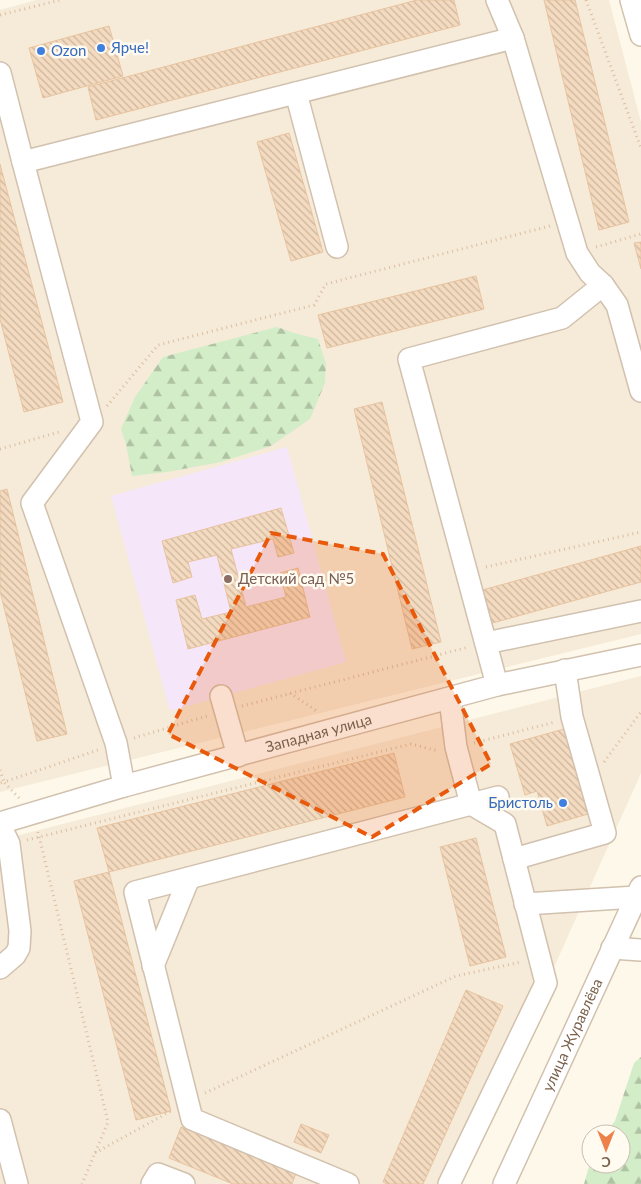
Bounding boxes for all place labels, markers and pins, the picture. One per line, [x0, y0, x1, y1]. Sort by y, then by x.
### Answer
place label: Ярче! [110, 38, 149, 56]
place label: Ozon [51, 41, 86, 59]
marker: Ярче! [95, 42, 107, 54]
marker: Ozon [35, 45, 47, 57]
place label: Детский сад №5 [238, 569, 354, 587]
marker: Детский сад №5 [222, 573, 234, 585]
place label: Бристоль [488, 793, 553, 811]
marker: Бристоль [557, 797, 569, 809]

